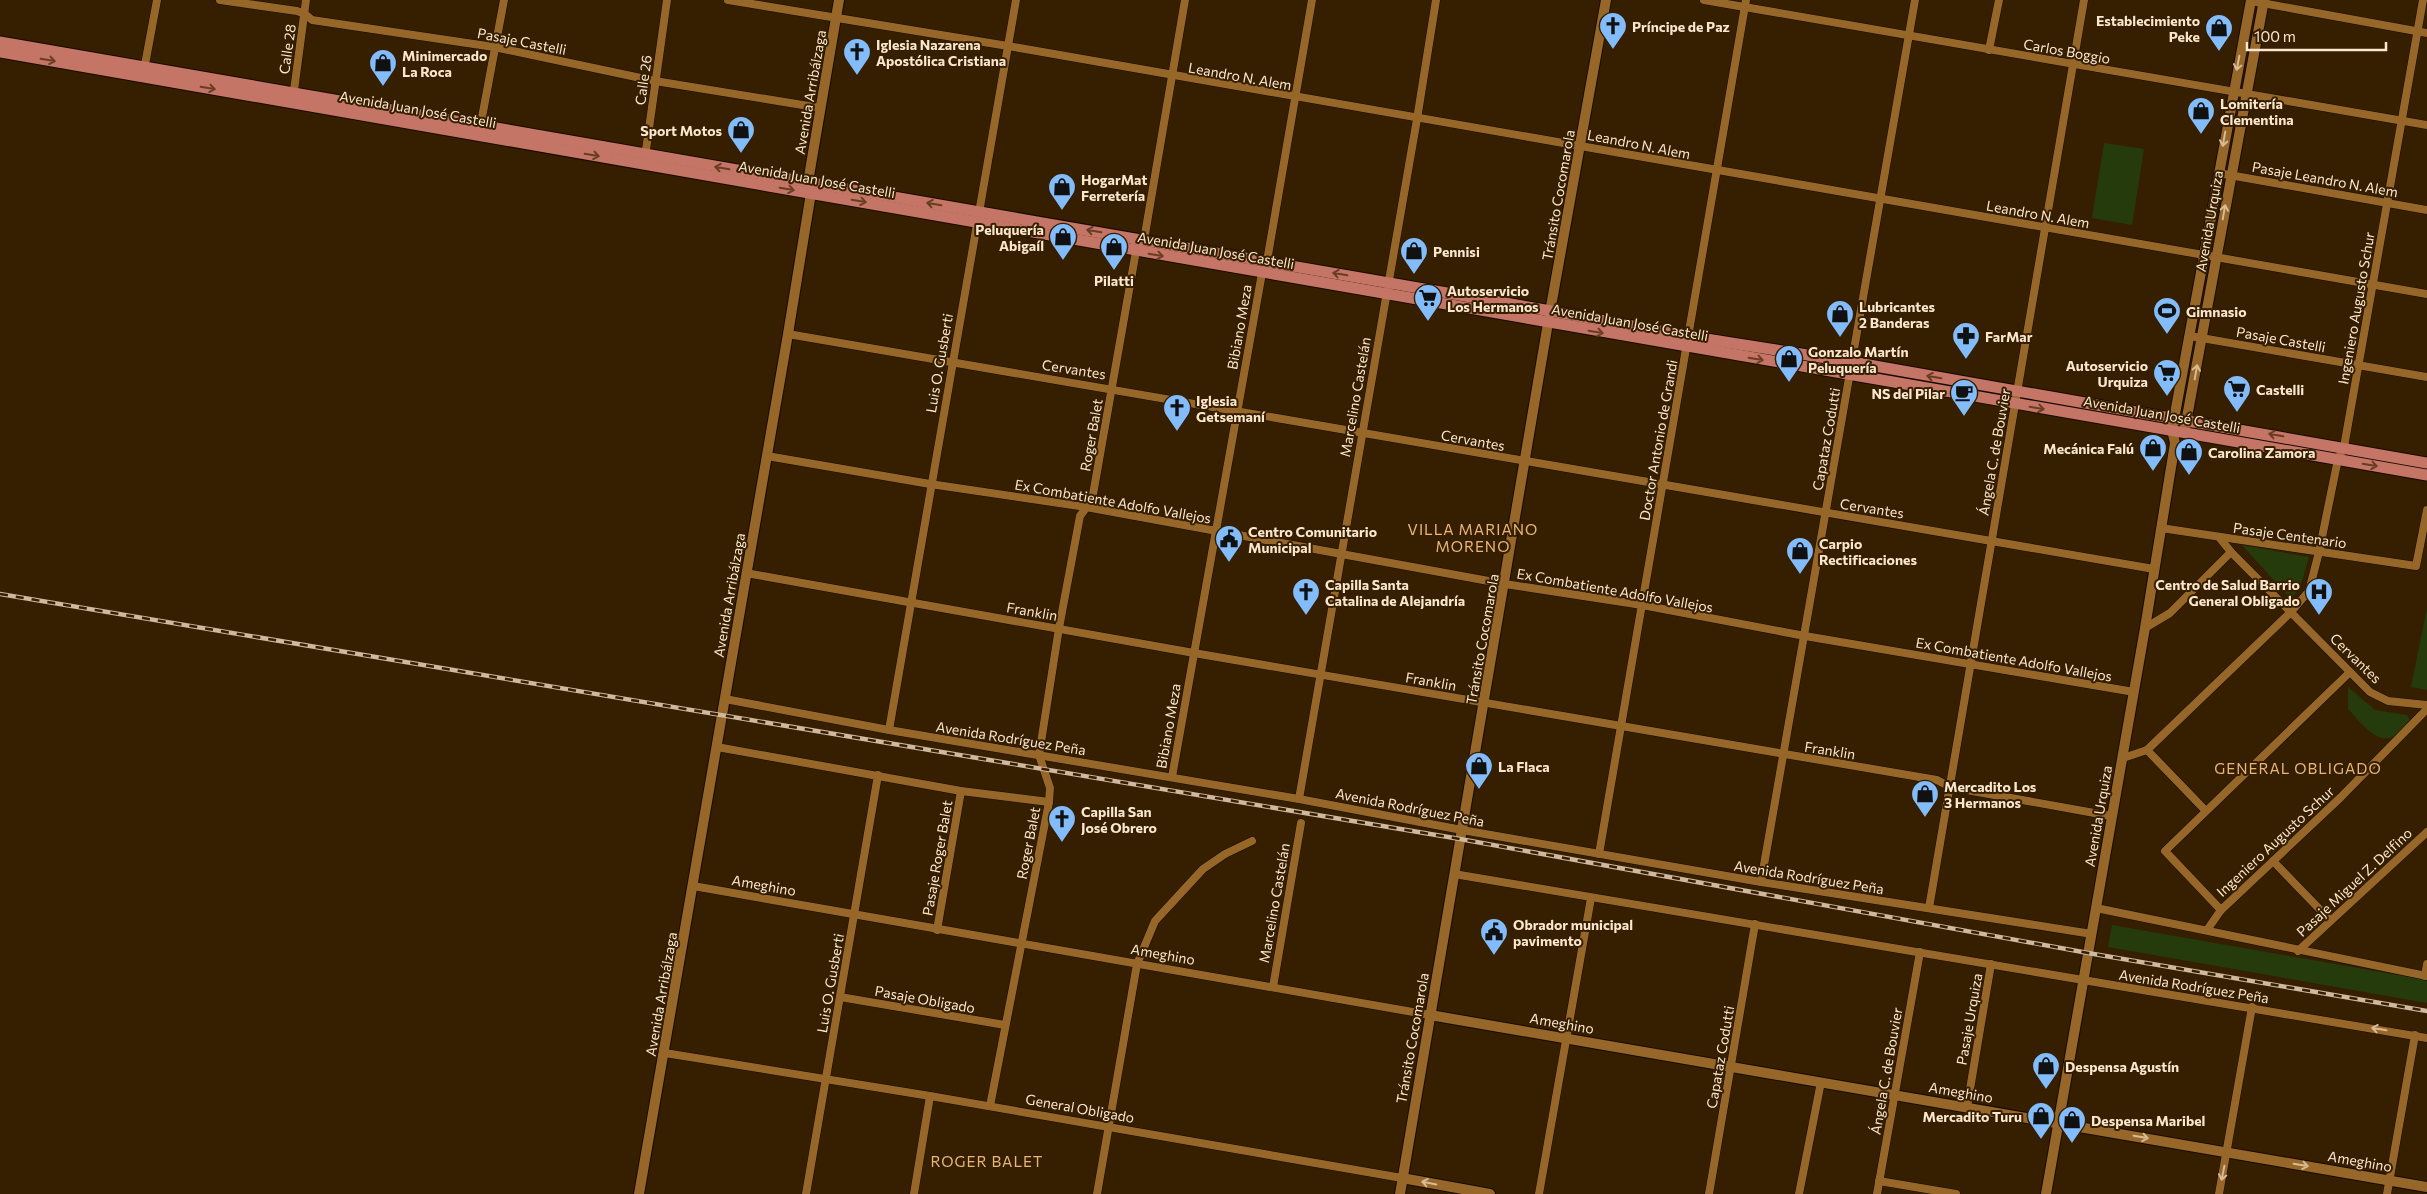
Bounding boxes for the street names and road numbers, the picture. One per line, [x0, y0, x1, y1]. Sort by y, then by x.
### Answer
street label: Calle 28 [275, 23, 299, 75]
street label: Pasaje Castelli [476, 24, 568, 58]
street label: Avenida Arribálzaga [791, 29, 829, 155]
street label: Carlos Boggio [2022, 35, 2112, 67]
street label: Calle 26 [631, 54, 655, 106]
street label: Leandro N. Alem [1187, 59, 1293, 93]
street label: Avenida Juan José Castelli [338, 87, 498, 131]
street label: Leandro N. Alem [1586, 126, 1692, 162]
street label: Tránsito Cocomarola [1538, 128, 1578, 262]
street label: Avenida Juan José Castelli [737, 157, 897, 201]
street label: Pasaje Leandro N. Alem [2251, 158, 2399, 200]
street label: Avenida Urquiza [2192, 169, 2226, 273]
street label: Leandro N. Alem [1985, 197, 2091, 231]
street label: Avenida Juan José Castelli [1136, 228, 1296, 272]
street label: Ingeniero Augusto Schur [2334, 230, 2378, 386]
street label: Bibiano Meza [1223, 283, 1255, 371]
street label: Avenida Juan José Castelli [1550, 300, 1710, 344]
street label: Luis O. Gusberti [922, 312, 956, 414]
street label: Pasaje Castelli [2235, 323, 2327, 355]
street label: Marcelino Castelán [1336, 336, 1374, 458]
street label: Cervantes [1041, 356, 1107, 382]
street label: Doctor Antonio de Grandi [1635, 358, 1681, 522]
street label: Capataz Codutti [1809, 386, 1843, 492]
street label: Ángela C. de Bouvier [1974, 387, 2014, 517]
street label: Avenida Juan José Castelli [2082, 392, 2242, 436]
street label: Roger Balet [1076, 397, 1106, 473]
street label: Cervantes [1440, 426, 1506, 454]
street label: Ex Combatiente Adolfo Vallejos [1013, 475, 1213, 527]
street label: Cervantes [1839, 495, 1905, 521]
street label: Pasaje Centenario [2232, 519, 2348, 551]
street label: Avenida Arribálzaga [710, 532, 748, 658]
street label: Ex Combatiente Adolfo Vallejos [1515, 564, 1715, 616]
street label: Tránsito Cocomarola [1462, 572, 1502, 706]
street label: Franklin [1005, 598, 1059, 624]
street label: Cervantes [2327, 630, 2385, 686]
street label: Ex Combatiente Adolfo Vallejos [1914, 633, 2114, 685]
street label: Franklin [1404, 668, 1458, 694]
street label: Bibiano Meza [1152, 682, 1184, 770]
street label: Avenida Rodríguez Peña [935, 718, 1087, 758]
street label: Franklin [1803, 738, 1857, 762]
street label: Avenida Urquiza [2081, 764, 2115, 868]
street label: Ingeniero Augusto Schur [2213, 782, 2338, 900]
street label: Avenida Rodríguez Peña [1334, 784, 1486, 830]
street label: Pasaje Roger Balet [918, 799, 956, 917]
street label: Roger Balet [1013, 805, 1043, 881]
street label: Pasaje Miguel Z. Delfino [2293, 824, 2415, 940]
street label: Marcelino Castelán [1255, 842, 1293, 964]
street label: Avenida Rodríguez Peña [1733, 857, 1885, 897]
street label: Ameghino [731, 871, 797, 899]
street label: Avenida Arribálzaga [642, 931, 680, 1057]
street label: Luis O. Gusberti [813, 932, 847, 1034]
street label: Ameghino [1130, 940, 1196, 968]
street label: Avenida Rodríguez Peña [2118, 966, 2270, 1006]
street label: Tránsito Cocomarola [1392, 971, 1432, 1105]
street label: Pasaje Urquiza [1953, 972, 1985, 1066]
street label: Pasaje Obligado [874, 982, 976, 1016]
street label: Capataz Codutti [1703, 1004, 1737, 1110]
street label: Ángela C. de Bouvier [1866, 1006, 1906, 1136]
street label: Ameghino [1529, 1009, 1595, 1037]
street label: Ameghino [1928, 1078, 1994, 1106]
street label: General Obligado [1024, 1090, 1136, 1126]
street label: Ameghino [2327, 1147, 2393, 1175]

